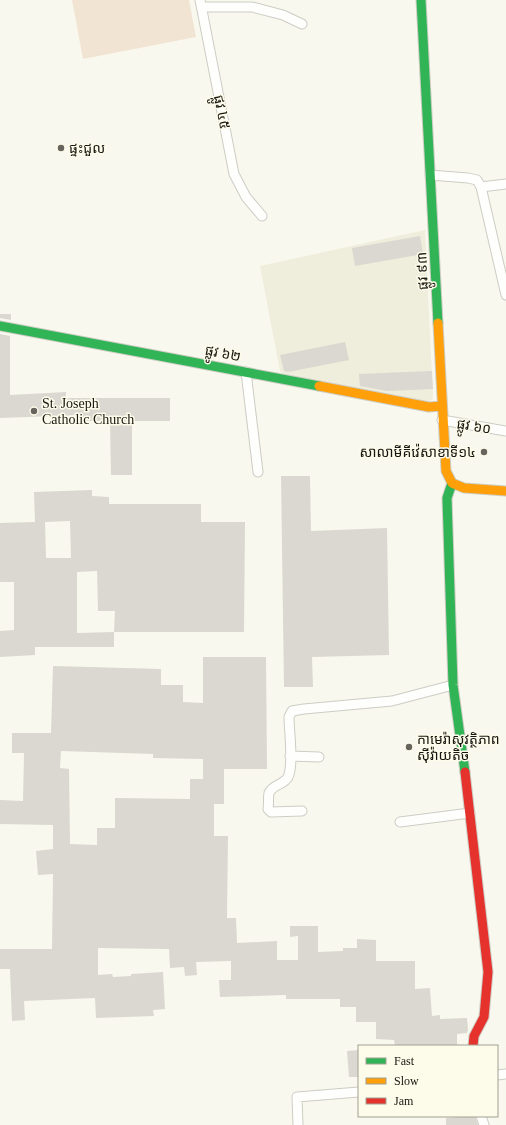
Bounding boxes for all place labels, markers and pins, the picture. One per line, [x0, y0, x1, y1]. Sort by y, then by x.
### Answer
place label: ផ្ទះជួល [69, 141, 105, 157]
marker: ផ្ទះជួល [56, 143, 66, 153]
place label: St. Joseph Catholic Church [42, 396, 134, 427]
marker: St. Joseph Catholic Church [29, 406, 39, 416]
place label: សាលាមីគីវ៉េសាខាទី១៤ [359, 443, 476, 460]
marker: សាលាមីគីវ៉េសាខាទី១៤ [479, 447, 489, 457]
place label: កាមេរ៉ាសុវត្ថិភាព ស៊ីវ៉ាយតិច [417, 731, 500, 763]
marker: កាមេរ៉ាសុវត្ថិភាព ស៊ីវ៉ាយតិច [404, 742, 414, 752]

